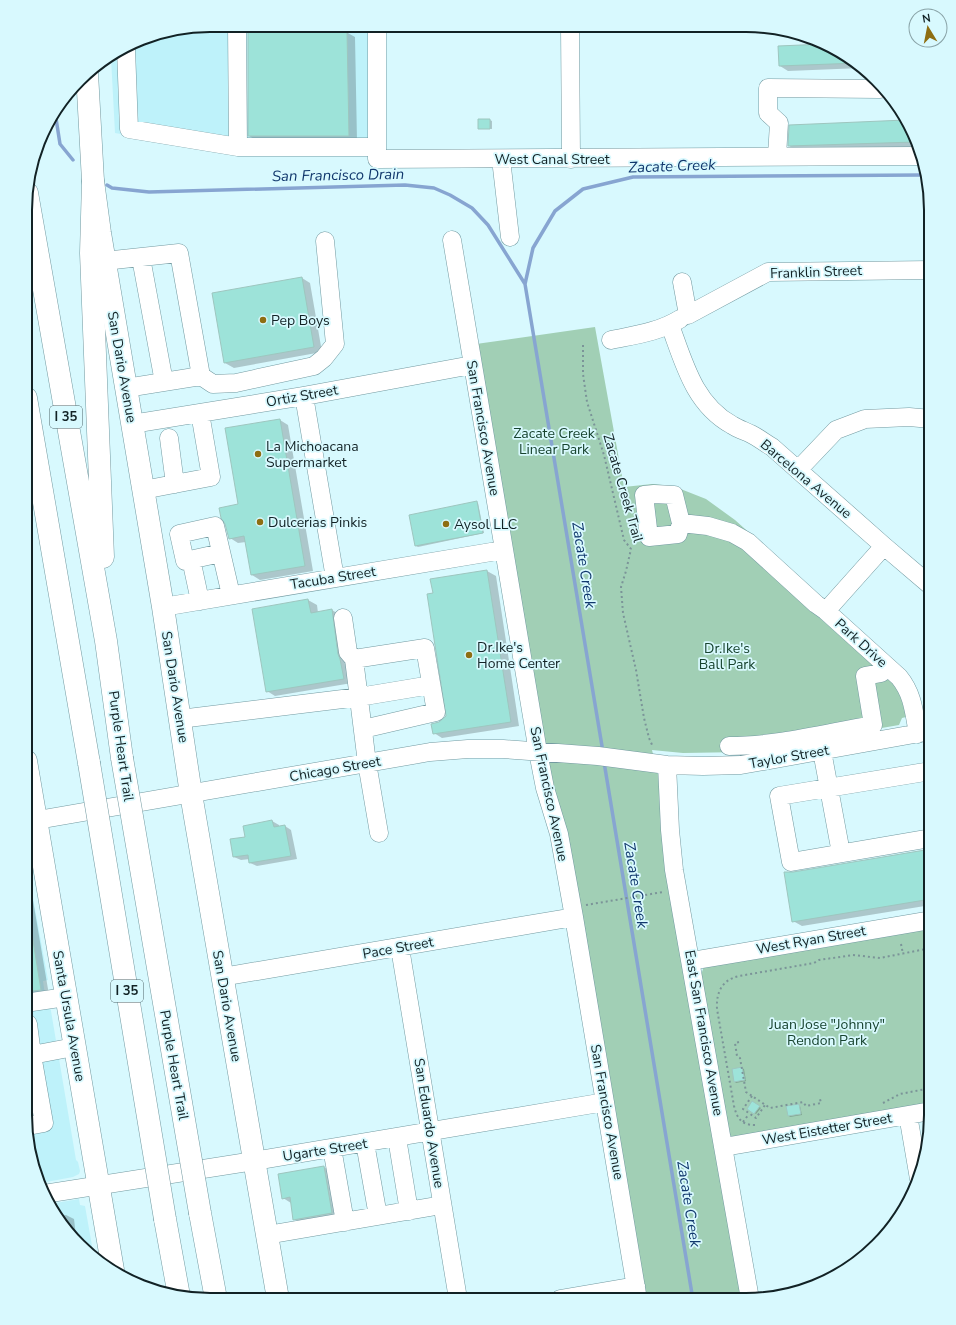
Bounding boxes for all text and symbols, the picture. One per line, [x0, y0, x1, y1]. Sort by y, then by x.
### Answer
north arrow [908, 8, 948, 48]
text: N [921, 11, 932, 27]
street label: West Canal Street [494, 150, 610, 169]
water label: Zacate Creek [628, 154, 716, 178]
water label: San Francisco Drain [272, 164, 404, 186]
street label: Franklin Street [770, 261, 862, 283]
street label: San Dario Avenue [103, 310, 141, 424]
place label: Pep Boys [271, 311, 330, 330]
marker: Pep Boys [258, 315, 268, 325]
street label: San Francisco Avenue [462, 359, 504, 497]
street label: Ortiz Street [265, 380, 339, 412]
road number: I 35 [50, 406, 82, 428]
park label: Zacate Creek Linear Park [513, 424, 596, 459]
street label: Zacate Creek Trail [598, 431, 648, 545]
street label: Barcelona Avenue [756, 435, 856, 523]
place label: La Michoacana Supermarket [266, 437, 359, 472]
marker: La Michoacana Supermarket [253, 449, 263, 459]
place label: Dulcerias Pinkis [268, 513, 367, 532]
place label: Aysol LLC [454, 515, 517, 534]
marker: Dulcerias Pinkis [255, 517, 265, 527]
marker: Aysol LLC [441, 519, 451, 529]
water label: Zacate Creek [567, 520, 601, 610]
street label: Tacuba Street [289, 562, 377, 594]
street label: Park Drive [831, 614, 891, 672]
street label: San Dario Avenue [157, 630, 193, 744]
place label: Dr.Ike's Home Center [477, 638, 560, 673]
park label: Dr.Ike's Ball Park [699, 639, 756, 674]
marker: Dr.Ike's Home Center [464, 650, 474, 660]
street label: Purple Heart Trail [104, 690, 138, 803]
street label: San Francisco Avenue [525, 725, 573, 863]
street label: Taylor Street [748, 741, 830, 773]
street label: Chicago Street [288, 752, 382, 786]
water label: Zacate Creek [619, 840, 653, 930]
street label: West Ryan Street [755, 921, 867, 959]
street label: Pace Street [361, 932, 435, 964]
street label: Santa Ursula Avenue [48, 949, 90, 1083]
street label: San Dario Avenue [208, 949, 246, 1063]
street label: East San Francisco Avenue [680, 949, 728, 1117]
road number: I 35 [111, 980, 143, 1002]
street label: Purple Heart Trail [155, 1008, 193, 1122]
park label: Juan Jose "Johnny" Rendon Park [768, 1015, 885, 1050]
street label: San Francisco Avenue [586, 1043, 628, 1181]
street label: San Eduardo Avenue [409, 1057, 449, 1189]
street label: West Eistetter Street [761, 1108, 893, 1150]
street label: Ugarte Street [281, 1134, 369, 1166]
water label: Zacate Creek [672, 1159, 706, 1249]

